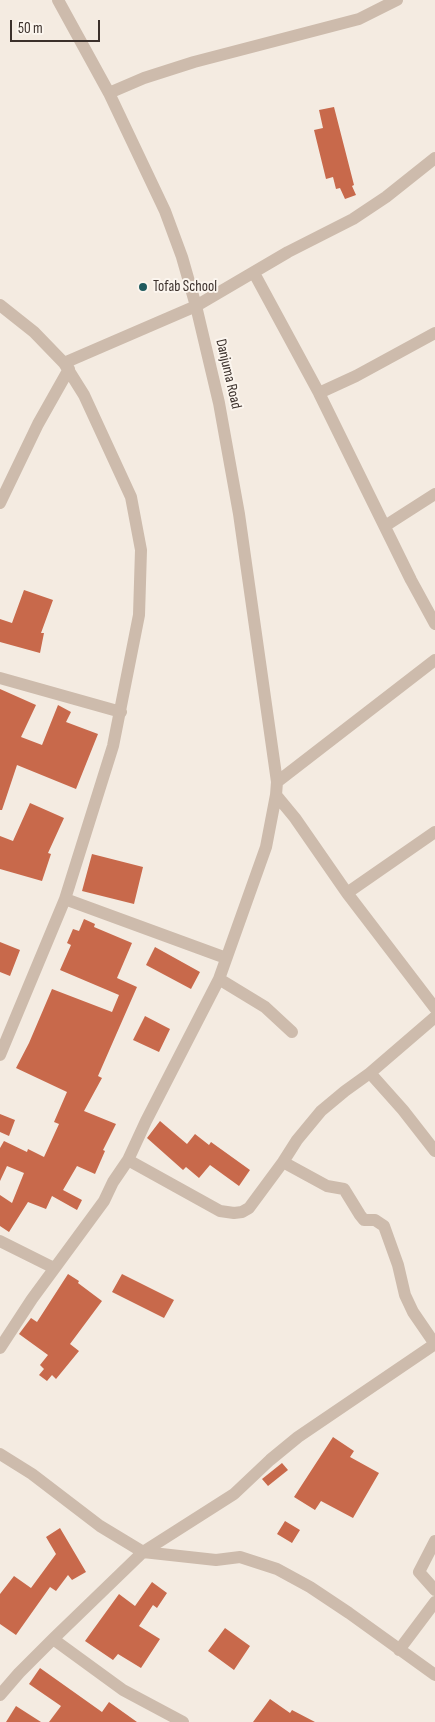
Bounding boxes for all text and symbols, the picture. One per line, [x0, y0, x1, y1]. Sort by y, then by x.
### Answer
scale bar [12, 10, 102, 42]
text: 50 m [18, 19, 43, 38]
place label: Tofab School [153, 278, 217, 296]
marker: Tofab School [137, 281, 149, 293]
street label: Danjuma Road [211, 337, 245, 411]

